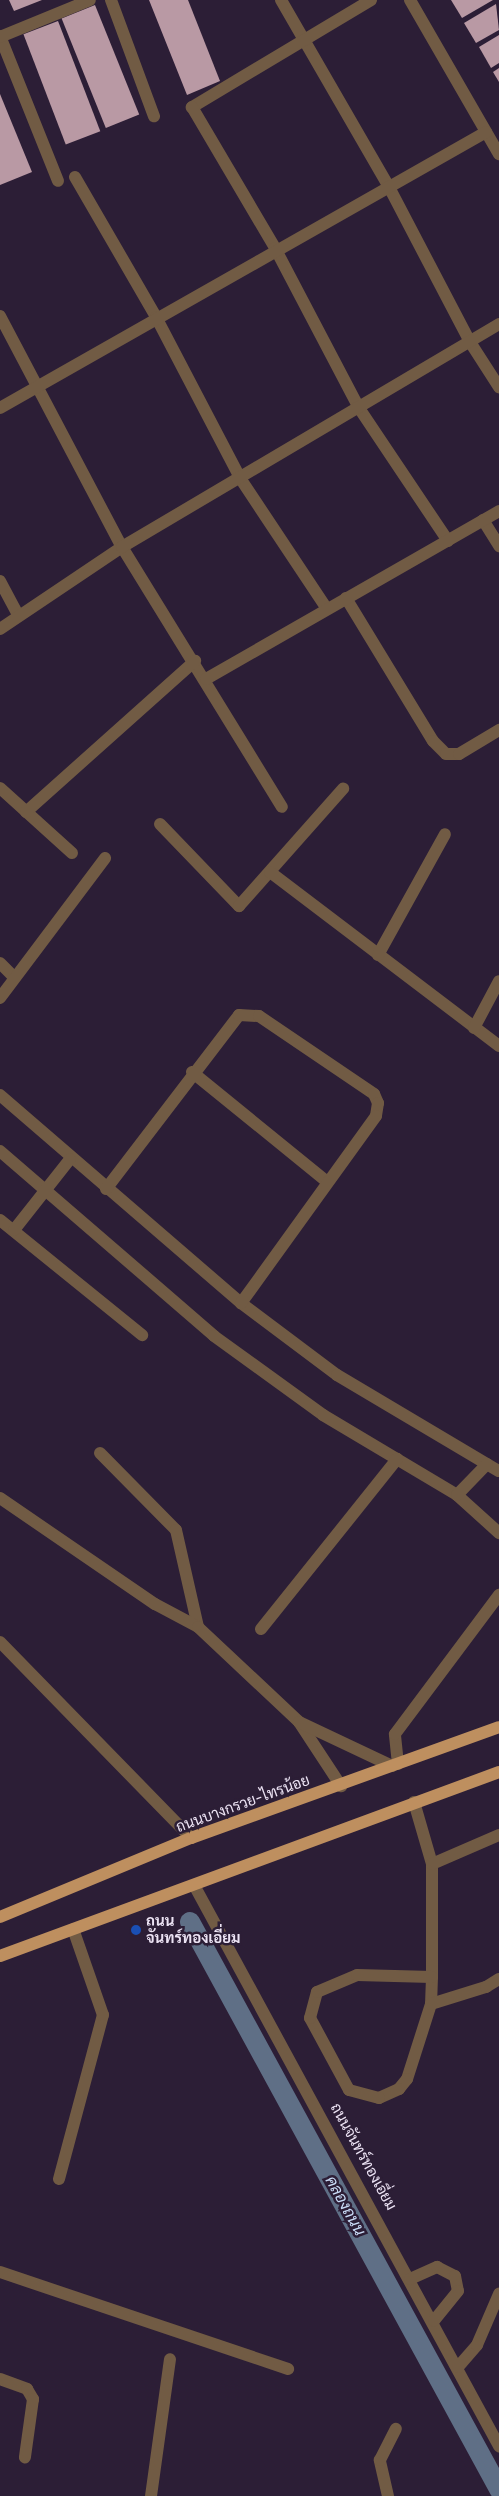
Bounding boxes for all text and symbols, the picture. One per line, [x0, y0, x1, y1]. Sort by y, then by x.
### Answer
street label: ถนนบางกรวย-ไทรน้อย [174, 1771, 312, 1837]
place label: ถนน จันทร์ทองเอี่ยม [146, 1912, 241, 1947]
marker: ถนน จันทร์ทองเอี่ยม [130, 1924, 142, 1936]
street label: ถนนจันทร์ทองเอี่ยม [326, 2100, 400, 2214]
water label: คลองถนน [321, 2173, 369, 2239]

